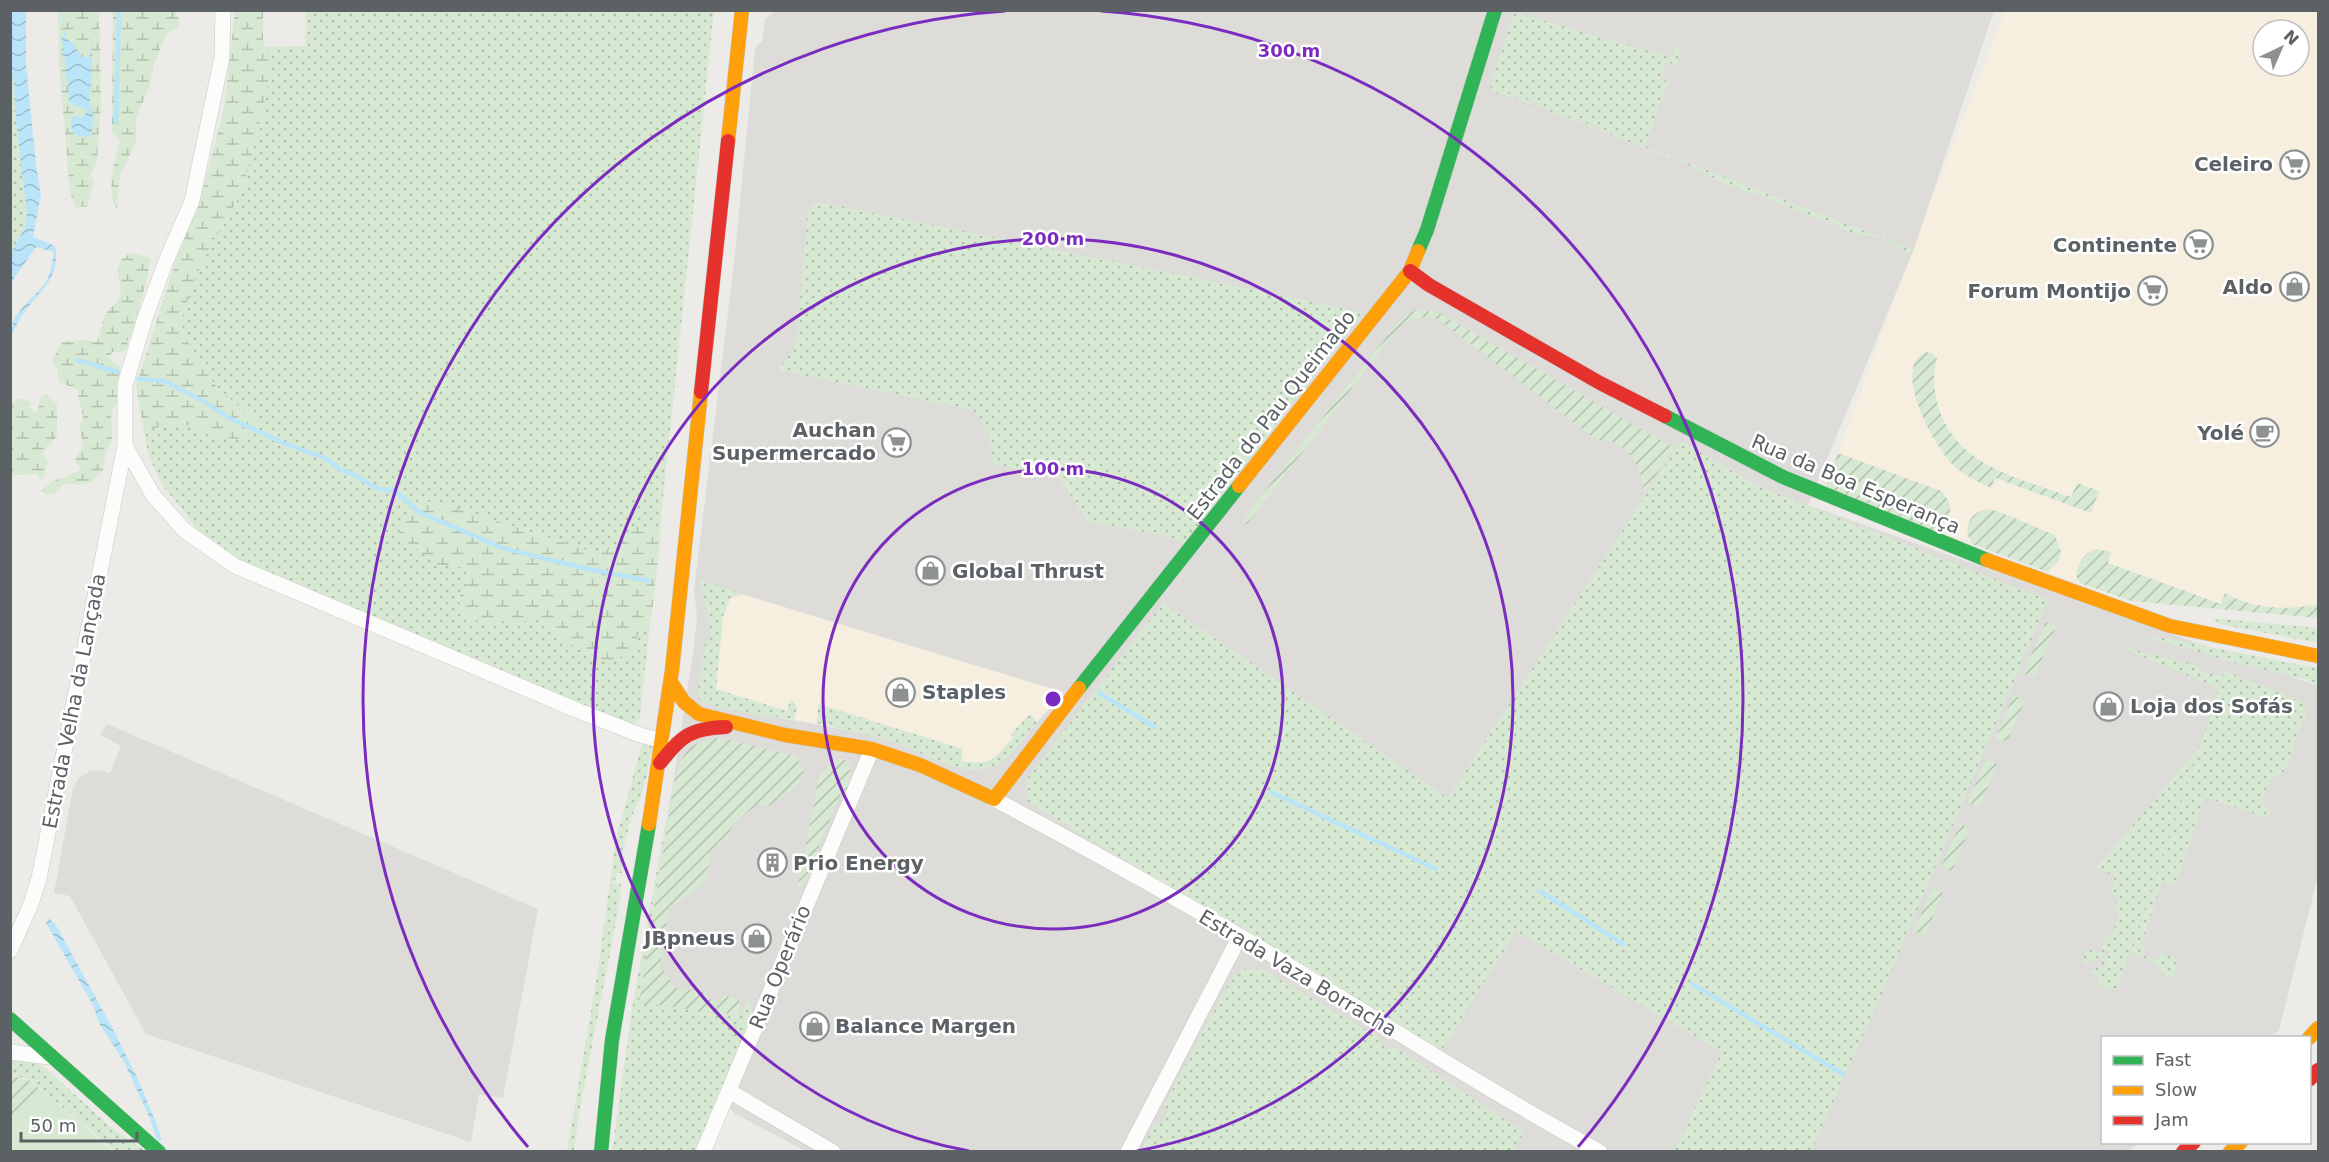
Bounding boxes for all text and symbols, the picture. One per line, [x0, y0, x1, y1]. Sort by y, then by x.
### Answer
north arrow [2251, 18, 2311, 78]
text: N [2280, 26, 2302, 49]
text: 300 m [1258, 40, 1320, 61]
supermarket icon: Celeiro [2278, 148, 2310, 180]
place label: Celeiro [2194, 152, 2273, 176]
text: 200 m [1022, 228, 1084, 249]
supermarket icon: Continente [2182, 229, 2214, 261]
place label: Continente [2053, 233, 2177, 257]
shop icon: Aldo [2278, 271, 2310, 303]
supermarket icon: Forum Montijo [2136, 275, 2168, 307]
place label: Aldo [2223, 275, 2273, 299]
place label: Forum Montijo [1968, 279, 2131, 303]
street label: Estrada do Pau Queimado [1182, 305, 1360, 525]
cafe icon: Yolé [2249, 417, 2281, 449]
place label: Auchan Supermercado [712, 418, 876, 465]
place label: Yolé [2196, 421, 2244, 445]
supermarket icon: Auchan Supermercado [881, 426, 913, 458]
street label: Rua da Boa Esperança [1748, 429, 1964, 539]
text: 100 m [1022, 458, 1084, 479]
shop icon: Global Thrust [915, 555, 947, 587]
place label: Global Thrust [952, 559, 1105, 583]
street label: Estrada Velha da Lançada [37, 571, 111, 831]
shop icon: Staples [885, 676, 917, 708]
place label: Staples [922, 680, 1006, 704]
centre of rings [1043, 689, 1063, 709]
shop icon: Loja dos Sofás [2093, 690, 2125, 722]
place label: Loja dos Sofás [2130, 694, 2293, 718]
building icon: Prio Energy [756, 847, 788, 879]
place label: Prio Energy [793, 851, 924, 875]
street label: Rua Operário [744, 902, 816, 1032]
street label: Estrada Vaza Borracha [1195, 904, 1401, 1042]
shop icon: JBpneus [740, 922, 772, 954]
place label: JBpneus [642, 926, 735, 950]
shop icon: Balance Margen [798, 1010, 830, 1042]
place label: Balance Margen [835, 1014, 1016, 1038]
legend [2101, 1036, 2311, 1144]
text: Fast [2155, 1049, 2191, 1070]
text: Slow [2155, 1079, 2197, 1100]
scale bar [21, 1105, 136, 1143]
text: Jam [2154, 1109, 2189, 1130]
text: 50 m [30, 1115, 76, 1136]

